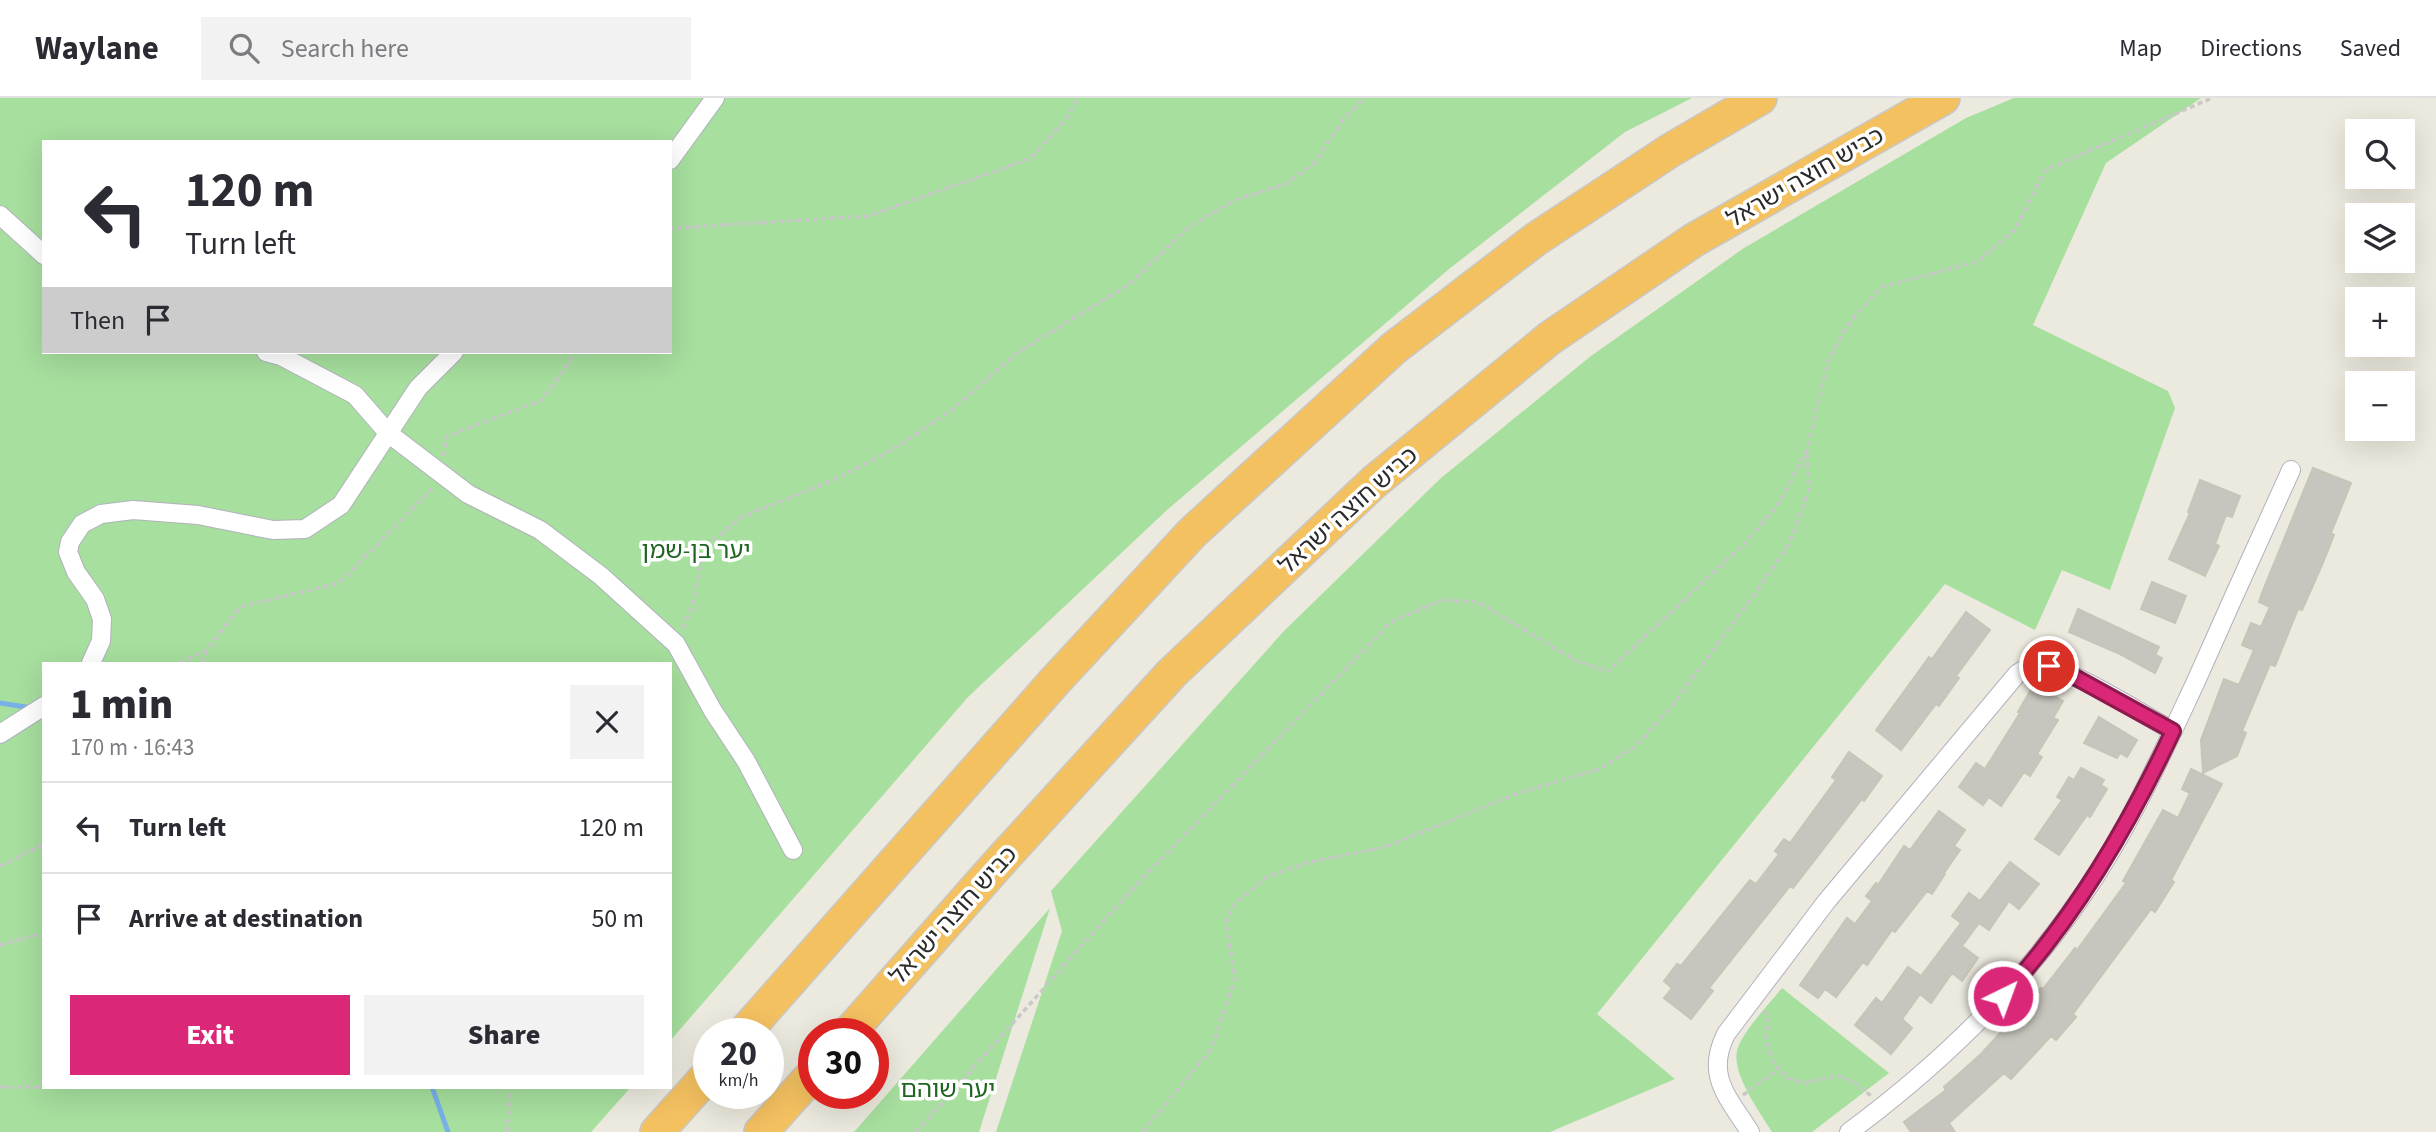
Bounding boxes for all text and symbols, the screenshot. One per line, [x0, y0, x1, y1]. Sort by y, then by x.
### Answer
search box [201, 17, 691, 80]
text: Waylane [35, 25, 159, 72]
icon: search [225, 29, 263, 67]
text: Search here [281, 30, 409, 67]
text: Map [2119, 31, 2162, 66]
text: Directions [2200, 31, 2302, 66]
text: Saved [2340, 31, 2401, 66]
street label: כביש חוצה ישראל [1720, 118, 1890, 237]
map controls [2345, 119, 2415, 441]
button: search [2345, 119, 2415, 189]
text: 120 m [185, 156, 314, 226]
icon: left [70, 168, 161, 259]
button: layers [2345, 203, 2415, 273]
text: Turn left [185, 221, 296, 267]
button: + [2345, 287, 2415, 357]
icon: arrive [139, 301, 177, 339]
text: Then [70, 302, 125, 339]
button: − [2345, 371, 2415, 441]
street label: כביש חוצה ישראל [1271, 438, 1426, 582]
park label: יער בן-שמן [641, 533, 751, 568]
pin [2019, 636, 2079, 696]
icon: arrive [2030, 647, 2068, 685]
text: 1 min [70, 675, 173, 735]
button: close [570, 685, 644, 759]
text: 170 m · 16:43 [70, 731, 194, 764]
icon: left [70, 809, 108, 847]
text: Turn left [129, 809, 226, 846]
text: 120 m [578, 809, 644, 846]
street label: כביש חוצה ישראל [881, 838, 1025, 993]
icon: arrive [70, 900, 108, 938]
text: Arrive at destination [129, 900, 363, 937]
text: 50 m [591, 900, 644, 937]
position arrow [1966, 959, 2040, 1033]
button: Exit [70, 995, 350, 1075]
button: Share [364, 995, 644, 1075]
speed limit sign: 30 [798, 1018, 889, 1109]
text: 20 [720, 1029, 757, 1079]
text: km/h [719, 1068, 758, 1093]
park label: יער שוהם [901, 1072, 995, 1107]

